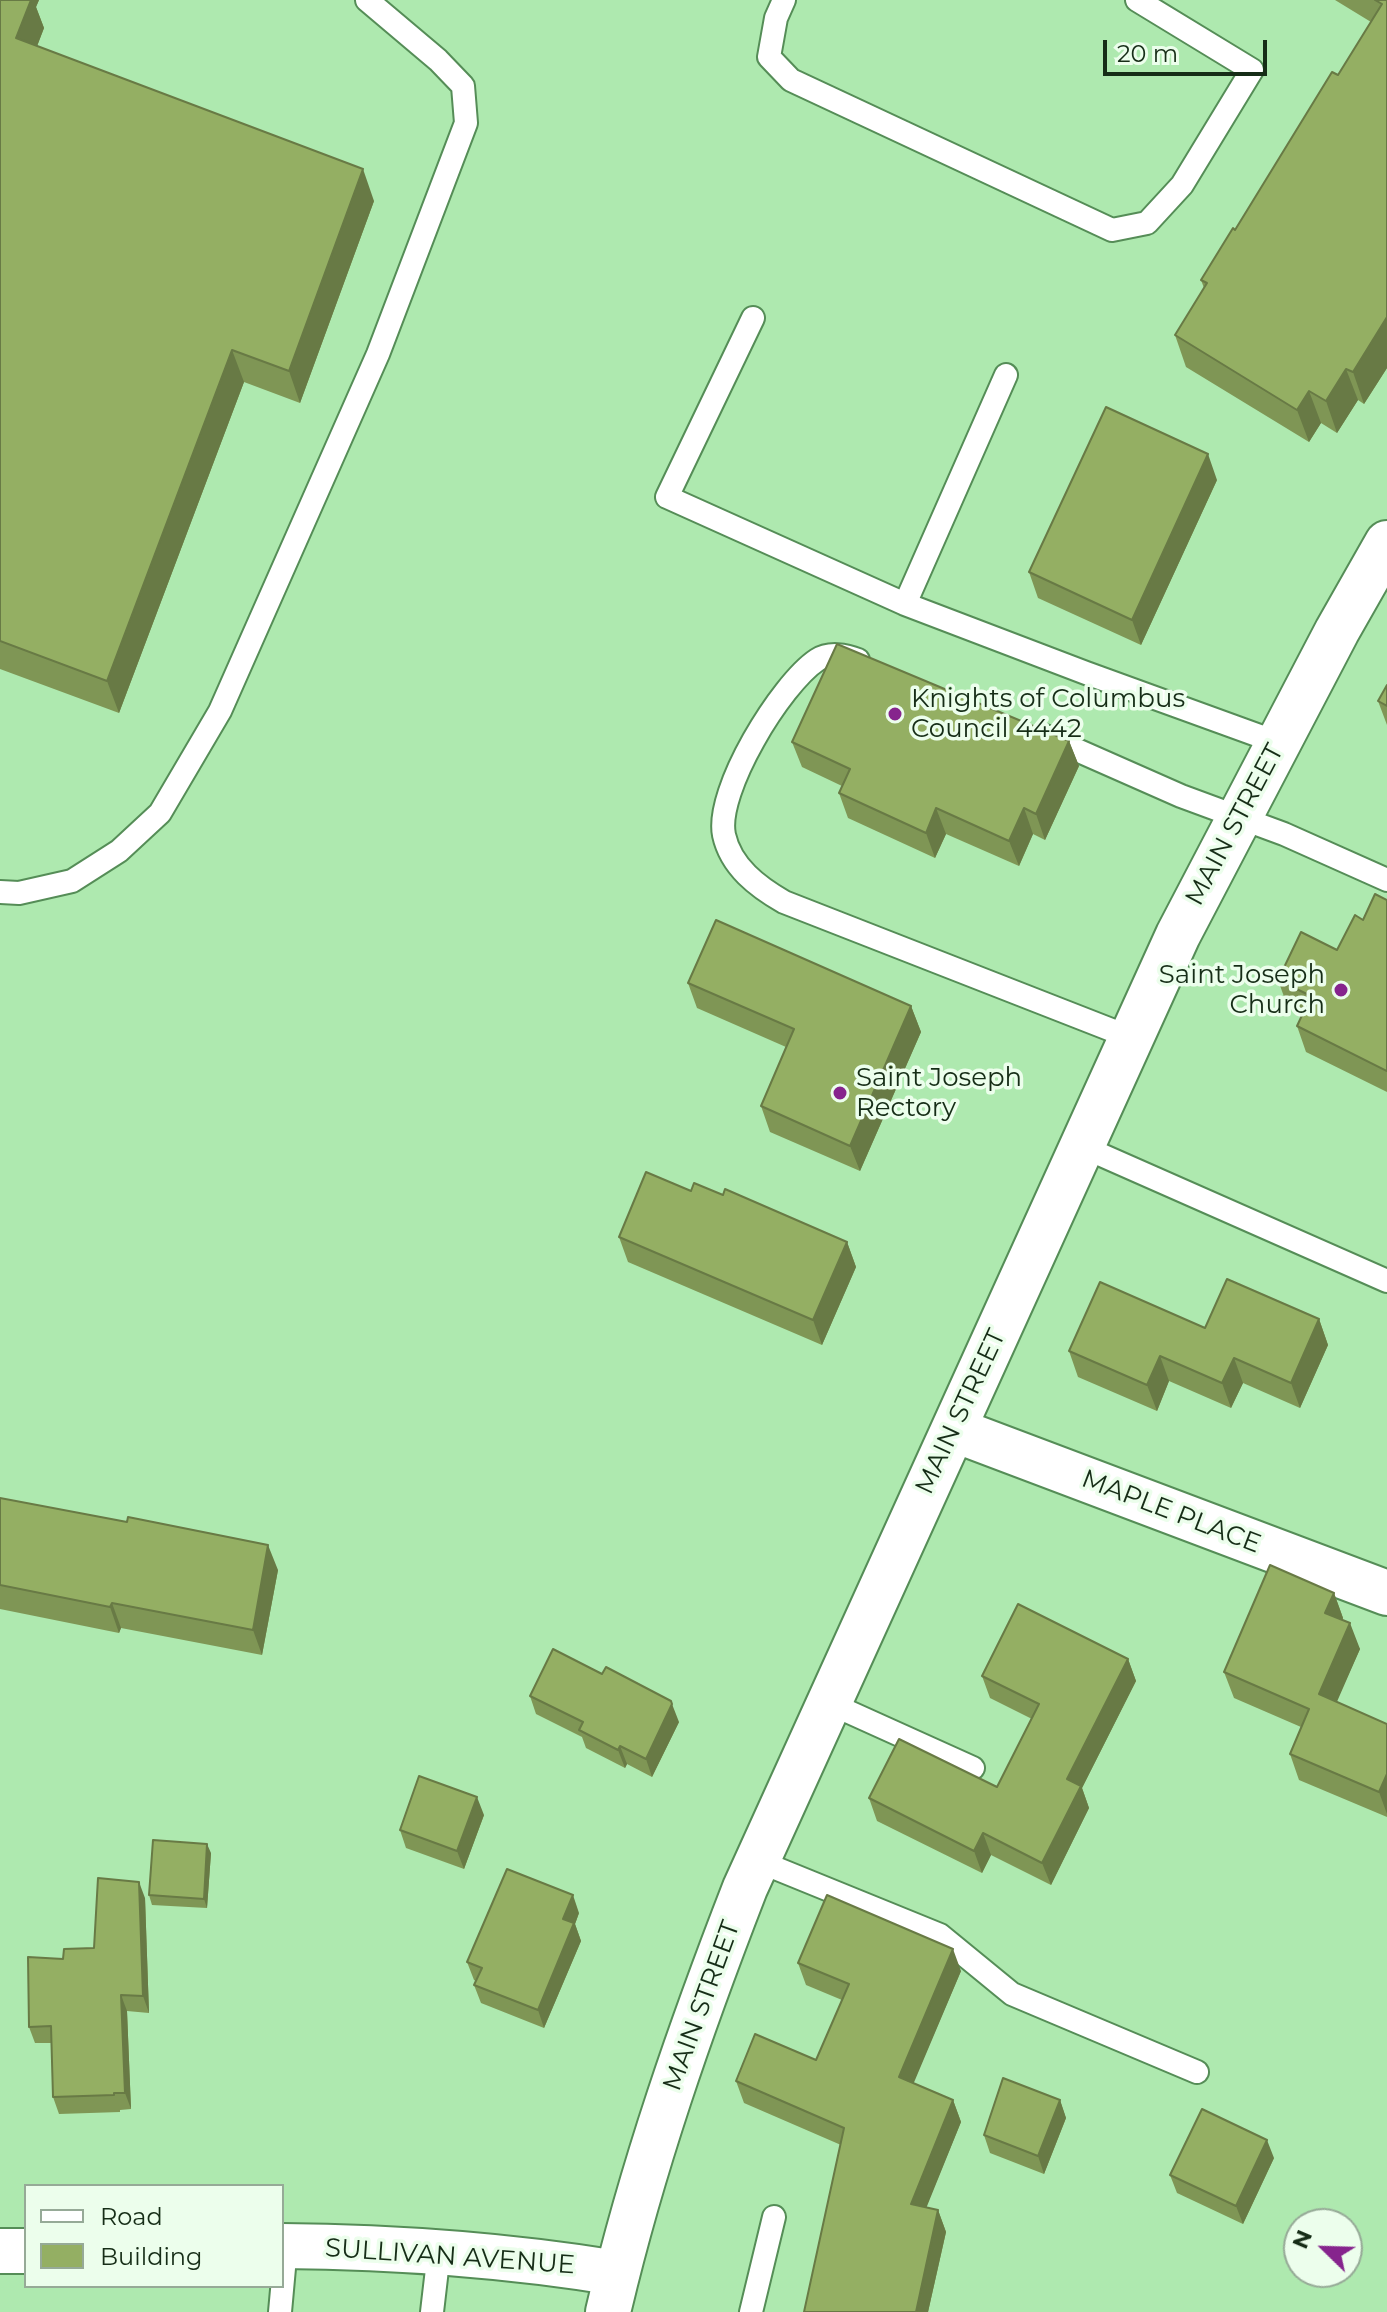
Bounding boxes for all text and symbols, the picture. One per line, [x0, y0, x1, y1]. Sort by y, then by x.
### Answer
scale bar [1107, 24, 1271, 74]
text: 20 m [1117, 39, 1178, 68]
place label: Knights of Columbus Council 4442 [911, 683, 1185, 744]
marker: Knights of Columbus Council 4442 [886, 705, 904, 723]
street label: MAIN STREET [1179, 739, 1291, 911]
place label: Saint Joseph Church [1159, 959, 1325, 1020]
marker: Saint Joseph Church [1332, 981, 1350, 999]
place label: Saint Joseph Rectory [856, 1062, 1022, 1124]
marker: Saint Joseph Rectory [831, 1084, 849, 1102]
street label: MAIN STREET [909, 1325, 1013, 1499]
street label: MAPLE PLACE [1077, 1464, 1265, 1560]
street label: MAIN STREET [657, 1917, 747, 2095]
legend [24, 2184, 284, 2288]
text: Road [100, 2202, 163, 2231]
north arrow [1283, 2208, 1363, 2288]
text: N [1286, 2226, 1318, 2253]
street label: SULLIVAN AVENUE [324, 2233, 576, 2281]
text: Building [100, 2242, 203, 2271]

